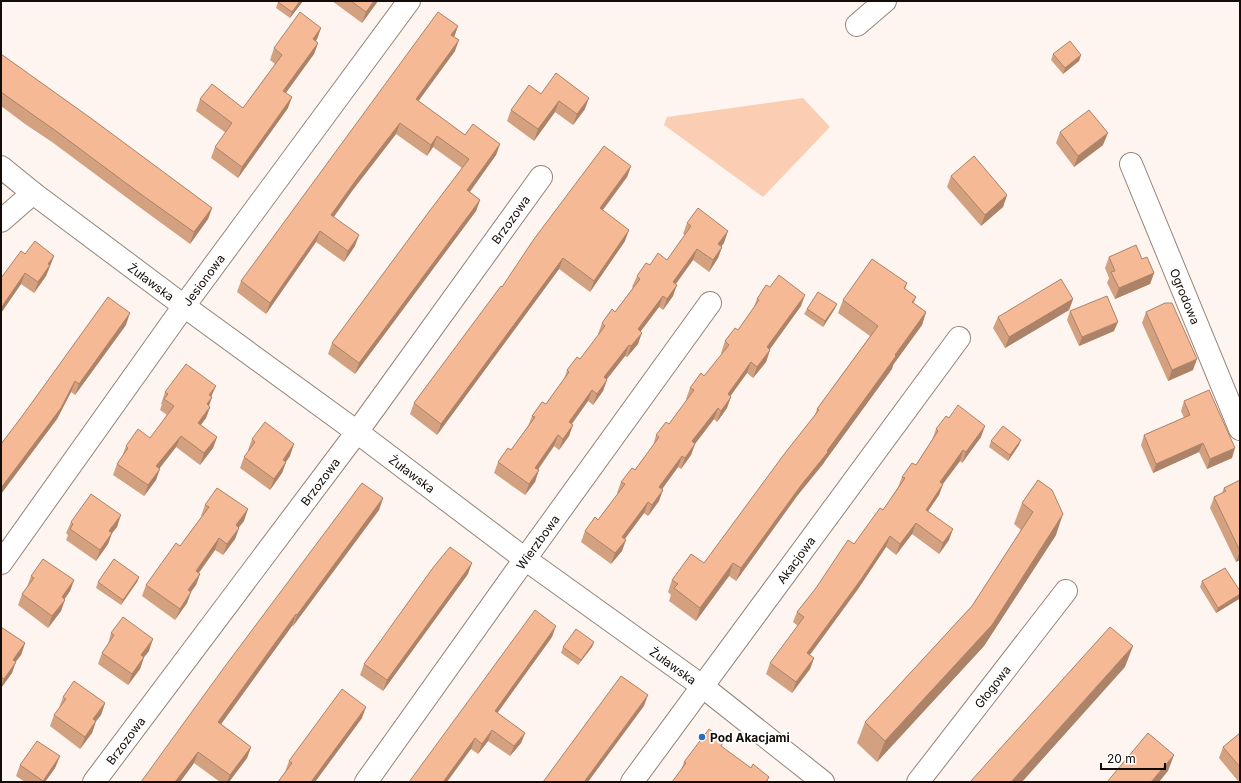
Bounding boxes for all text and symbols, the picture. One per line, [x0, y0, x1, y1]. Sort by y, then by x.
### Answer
street label: Brzozowa [488, 192, 533, 246]
street label: Jesionowa [179, 251, 227, 309]
street label: Żuławska [125, 259, 177, 304]
street label: Ogrodowa [1167, 266, 1204, 326]
street label: Żuławska [386, 451, 438, 496]
street label: Brzozowa [297, 455, 343, 508]
street label: Wierzbowa [513, 512, 562, 572]
street label: Akacjowa [773, 533, 818, 586]
street label: Żuławska [647, 644, 700, 687]
street label: Głogowa [971, 662, 1013, 711]
street label: Brzozowa [102, 714, 148, 767]
place label: Pod Akacjami [710, 730, 790, 745]
marker: Pod Akacjami [697, 732, 707, 742]
scale bar [1101, 745, 1165, 771]
text: 20 m [1107, 751, 1136, 766]

